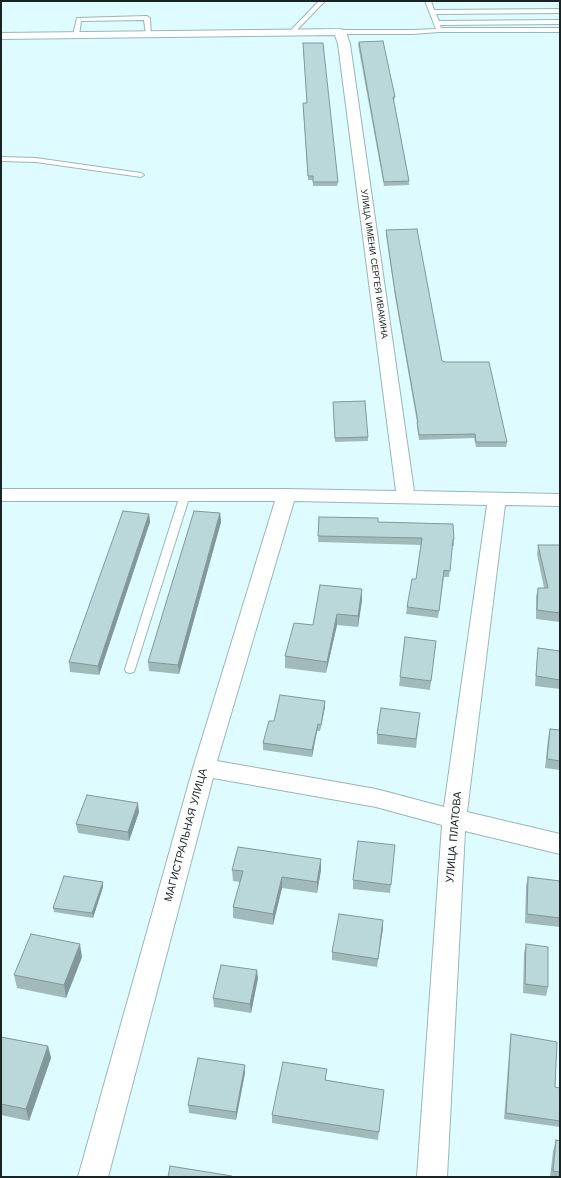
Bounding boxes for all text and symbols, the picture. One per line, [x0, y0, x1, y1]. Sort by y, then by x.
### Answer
street label: УЛИЦА ИМЕНИ СЕРГЕЯ ИВАКИНА [358, 189, 390, 339]
street label: МАГИСТРАЛЬНАЯ УЛИЦА [162, 767, 210, 903]
street label: УЛИЦА ПЛАТОВА [443, 791, 465, 883]

